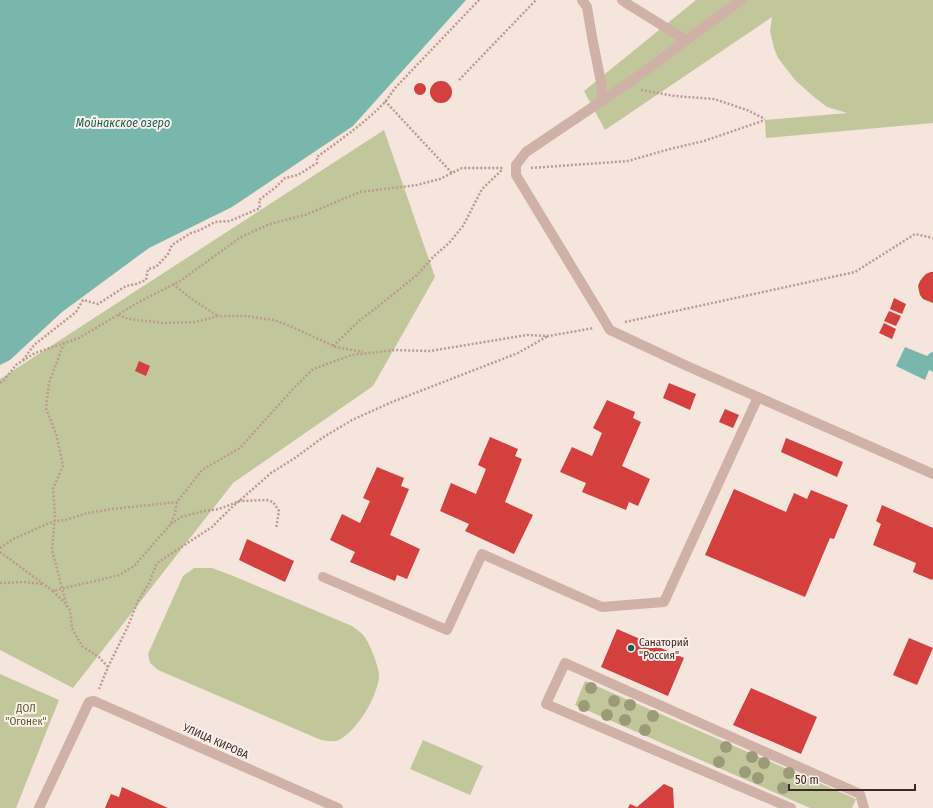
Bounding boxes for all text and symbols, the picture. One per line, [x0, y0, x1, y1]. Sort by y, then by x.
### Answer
water label: Мойнакское озеро [76, 116, 170, 130]
place label: Санаторий "Россия" [639, 636, 689, 662]
marker: Санаторий "Россия" [626, 643, 636, 653]
park label: ДОЛ "Огонек" [5, 702, 47, 728]
street label: УЛИЦА КИРОВА [180, 721, 251, 762]
scale bar [789, 766, 915, 792]
text: 50 m [795, 773, 819, 787]

